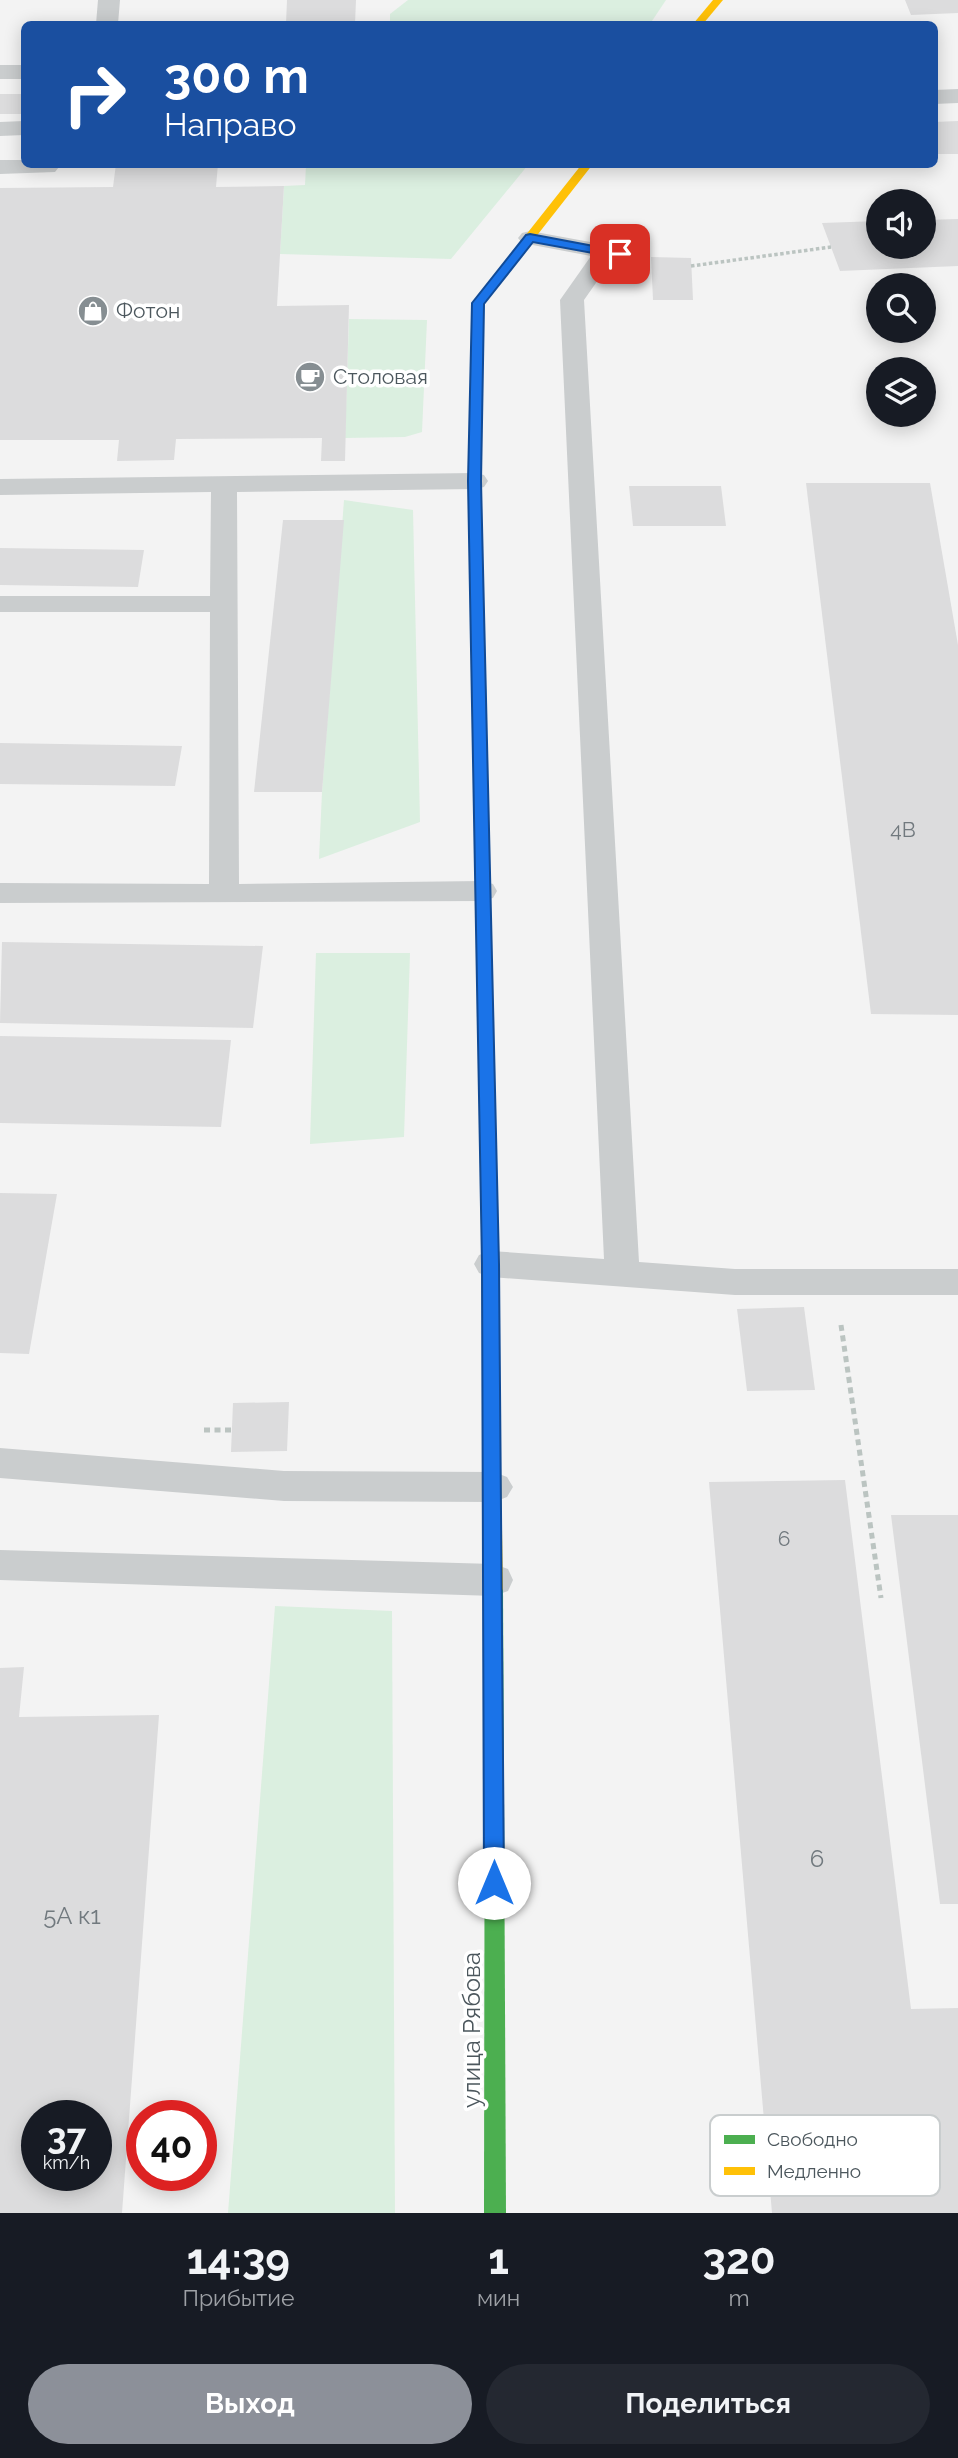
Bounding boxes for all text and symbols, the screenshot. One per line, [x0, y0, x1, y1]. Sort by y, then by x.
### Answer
text: 300 m [164, 47, 309, 104]
icon: right [49, 49, 140, 140]
text: Направо [164, 106, 296, 143]
map controls [866, 189, 936, 427]
button: sound [866, 189, 936, 259]
pin [590, 224, 650, 284]
icon: arrive [601, 235, 639, 273]
button: search [866, 273, 936, 343]
shop icon: Фотон [76, 294, 110, 328]
place label: Фотон [116, 298, 180, 323]
button: layers [866, 357, 936, 427]
cafe icon: Столовая [293, 360, 327, 394]
place label: Столовая [333, 364, 428, 389]
house number: 4В [890, 817, 916, 842]
house number: 6 [778, 1526, 790, 1551]
house number: 6 [810, 1844, 824, 1873]
position arrow [457, 1846, 531, 1920]
house number: 5А к1 [43, 1901, 101, 1930]
street label: улица Рябова [457, 1952, 486, 2108]
speed limit sign: 40 [126, 2100, 217, 2191]
legend [710, 2115, 940, 2196]
text: 37 [47, 2116, 86, 2157]
text: Свободно [767, 2128, 858, 2150]
text: km/h [43, 2152, 90, 2173]
text: Медленно [767, 2160, 861, 2182]
text: 14:39 [187, 2235, 290, 2284]
text: 1 [488, 2235, 509, 2284]
text: 320 [703, 2235, 776, 2284]
text: Прибытие [182, 2284, 294, 2311]
text: мин [477, 2284, 520, 2311]
text: m [729, 2284, 750, 2311]
button: Выход [28, 2364, 472, 2444]
button: Поделиться [486, 2364, 930, 2444]

